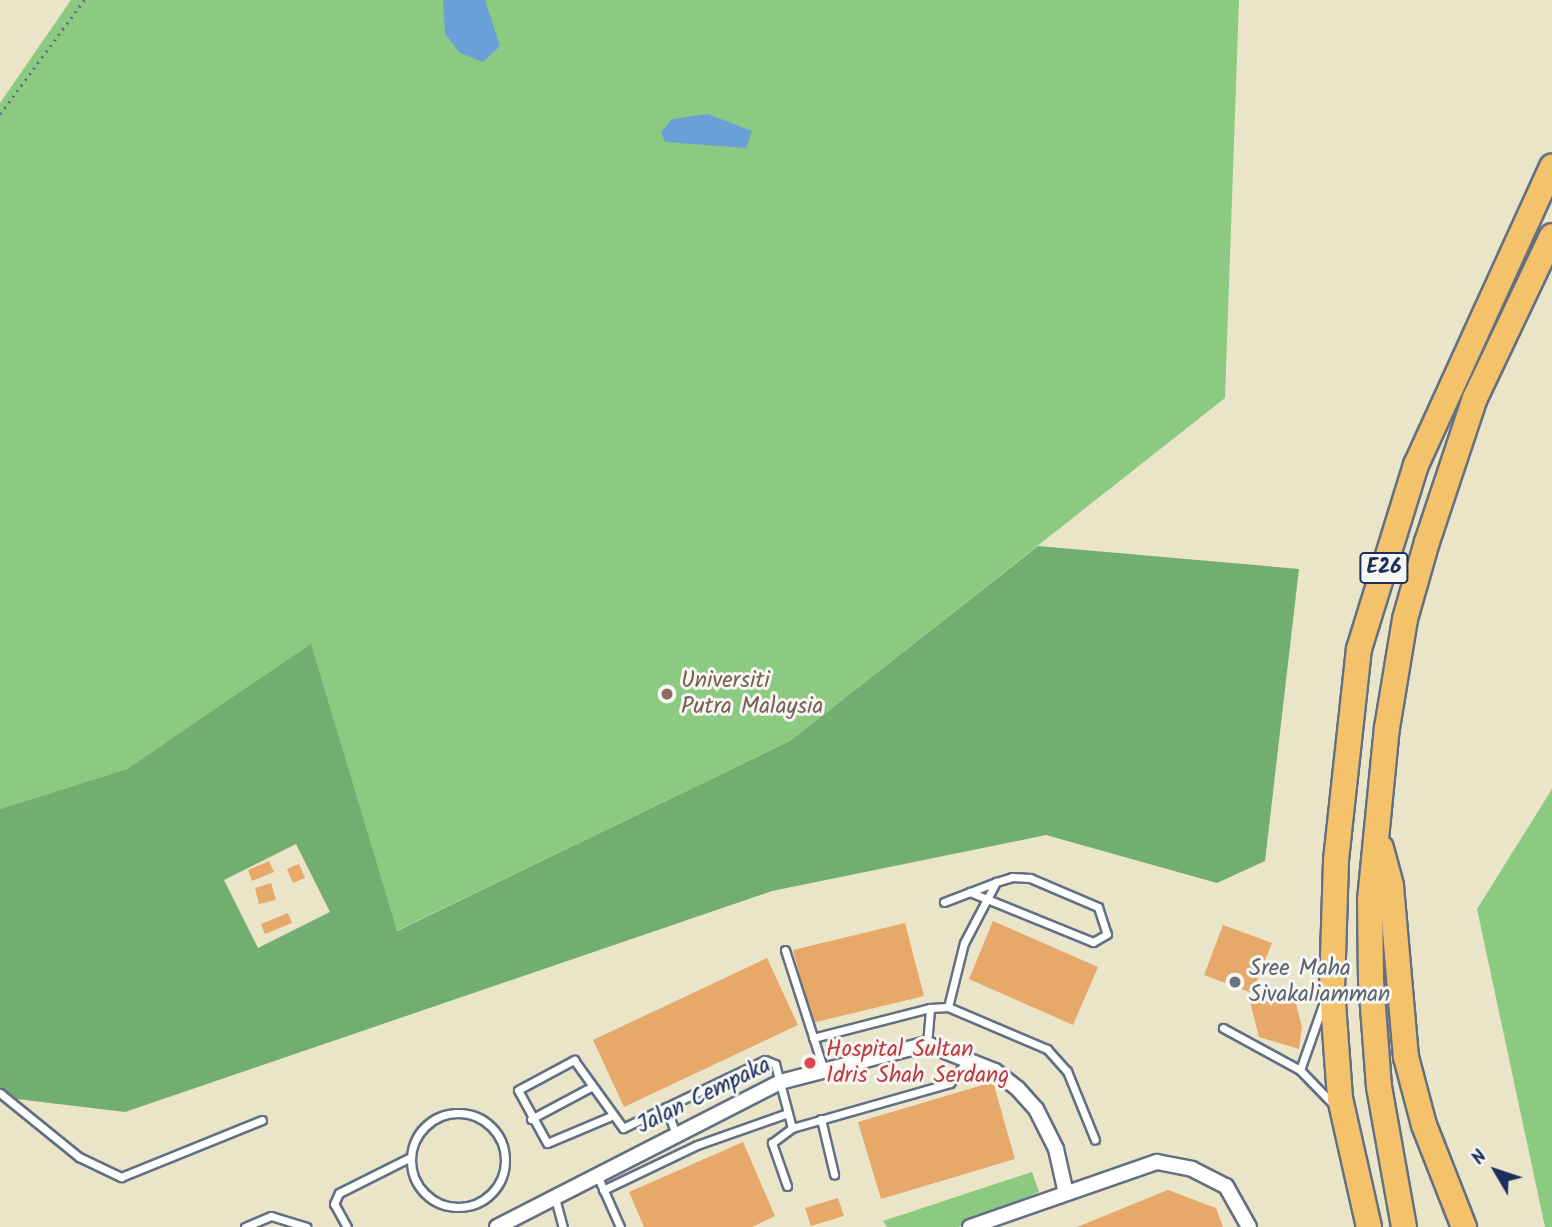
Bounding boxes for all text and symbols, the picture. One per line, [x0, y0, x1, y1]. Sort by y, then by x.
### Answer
road number: E26 [1358, 550, 1410, 586]
place label: Universiti Putra Malaysia [681, 667, 823, 721]
marker: Universiti Putra Malaysia [659, 686, 675, 702]
place label: Sree Maha Sivakaliamman [1249, 955, 1390, 1009]
marker: Sree Maha Sivakaliamman [1227, 974, 1243, 990]
place label: Hospital Sultan Idris Shah Serdang [826, 1036, 1009, 1090]
street label: Jalan Cempaka [633, 1052, 775, 1140]
marker: Hospital Sultan Idris Shah Serdang [800, 1053, 820, 1073]
north arrow [1461, 1136, 1531, 1206]
text: N [1464, 1144, 1495, 1172]

